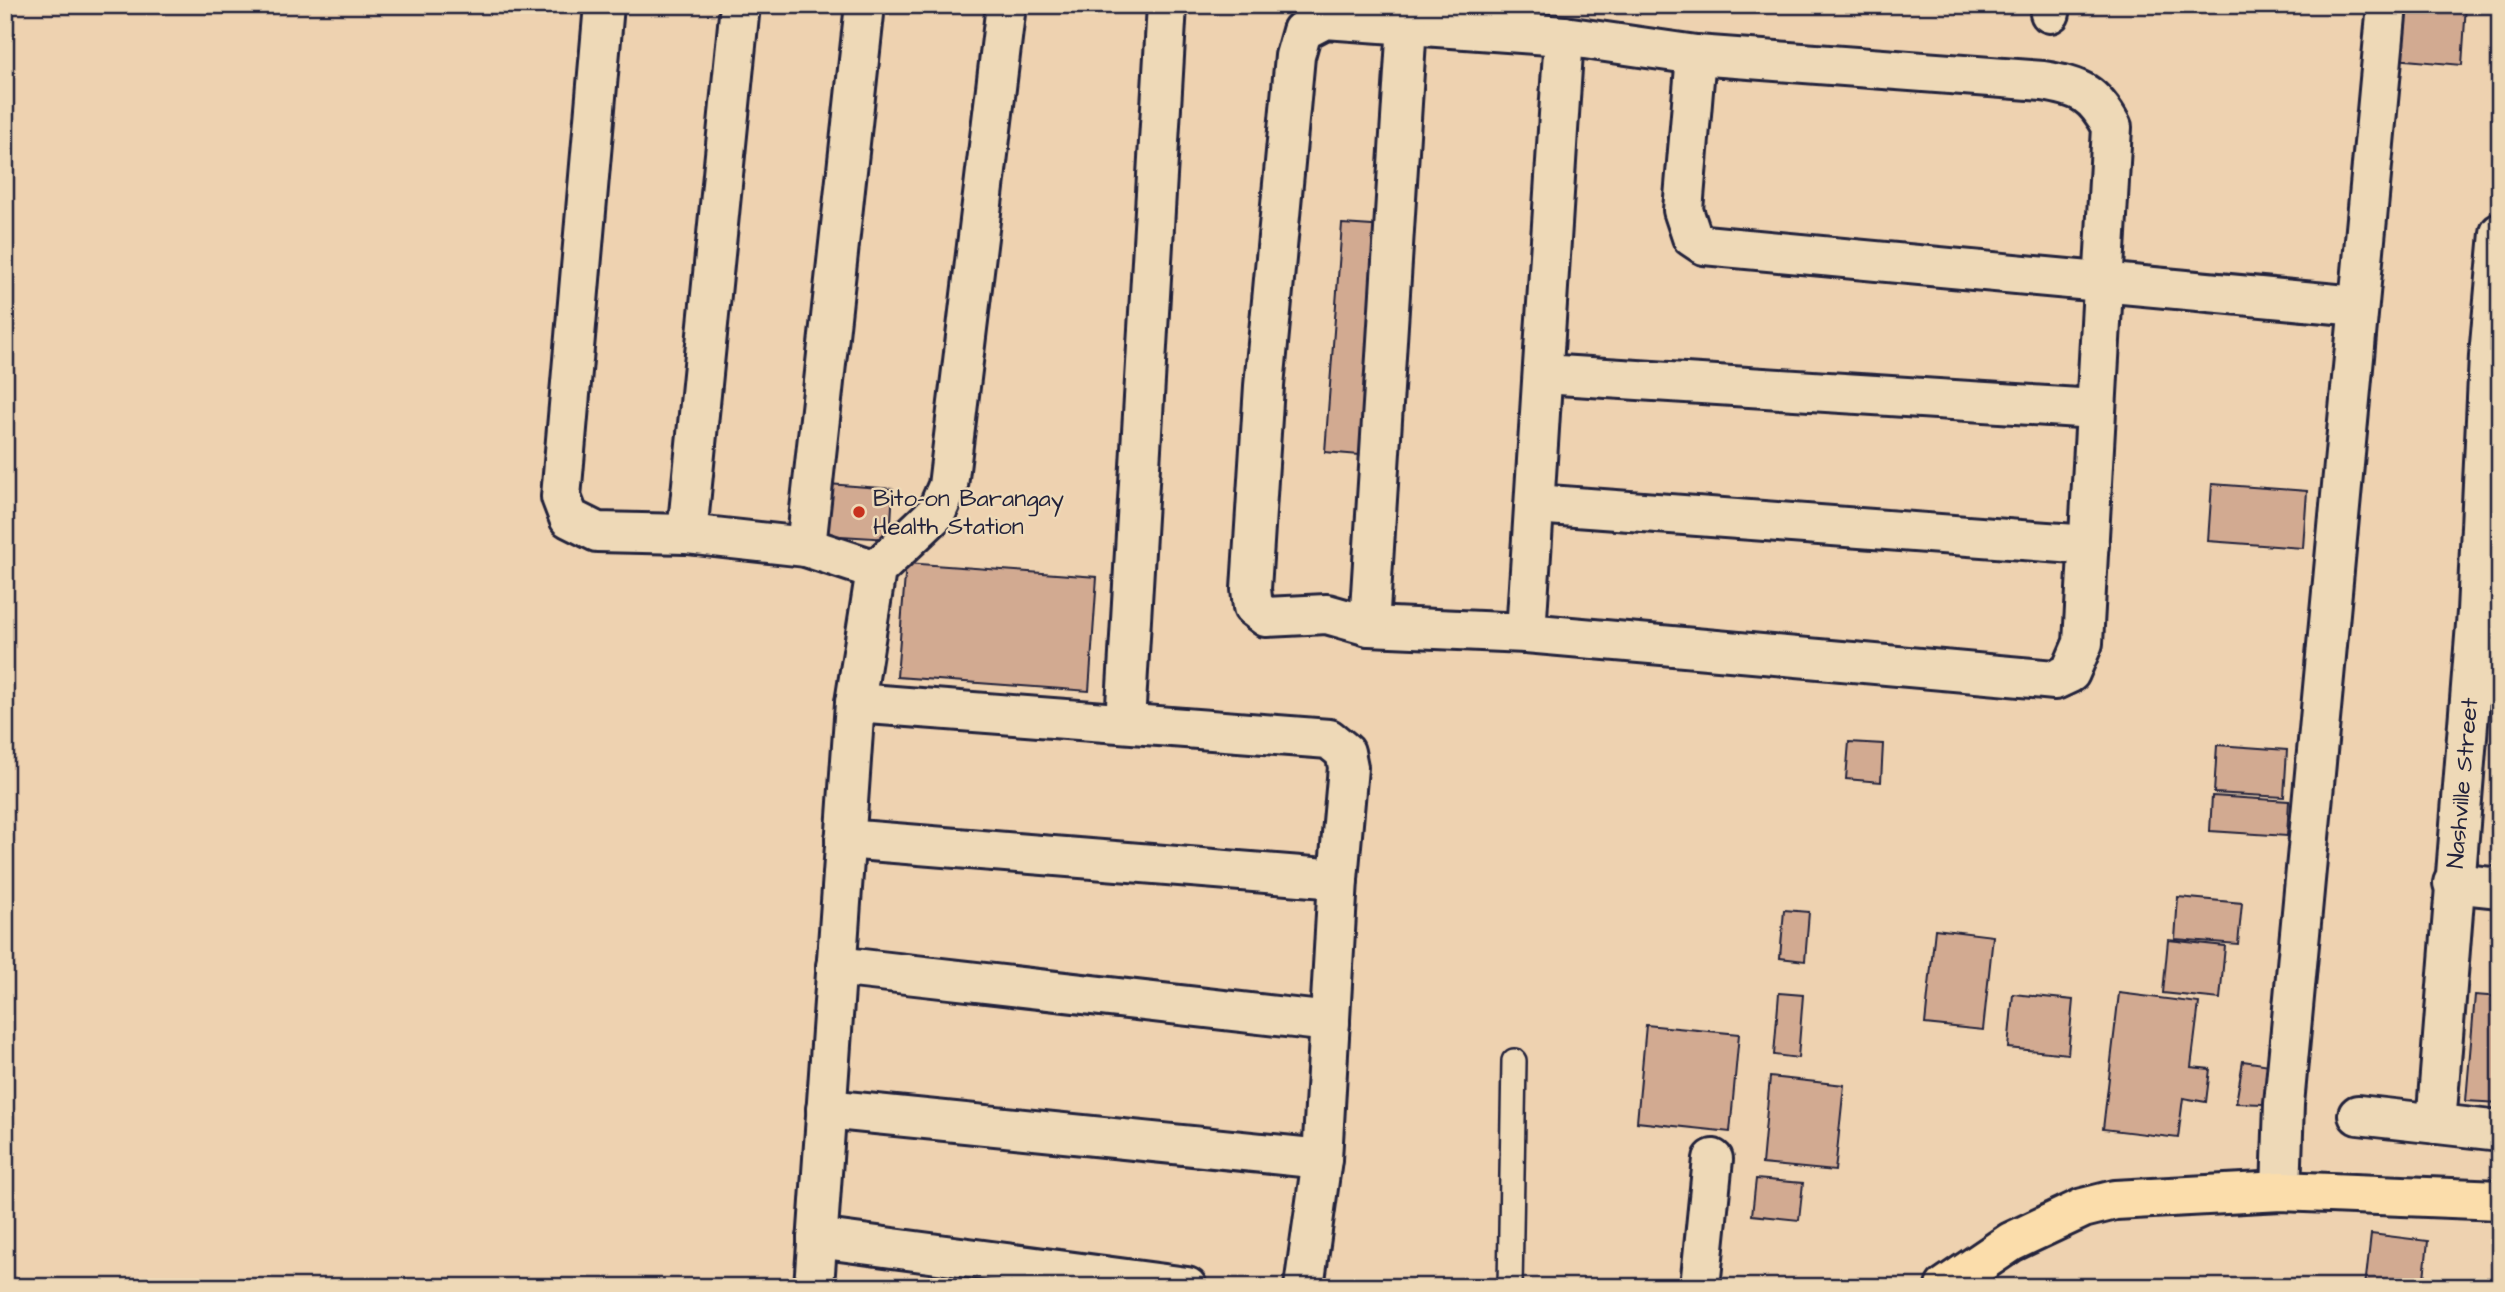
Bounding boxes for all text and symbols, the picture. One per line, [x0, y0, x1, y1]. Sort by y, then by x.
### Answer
place label: Bito-on Barangay Health Station [873, 482, 1064, 544]
marker: Bito-on Barangay Health Station [851, 504, 867, 520]
street label: Nashville Street [2439, 696, 2487, 870]

